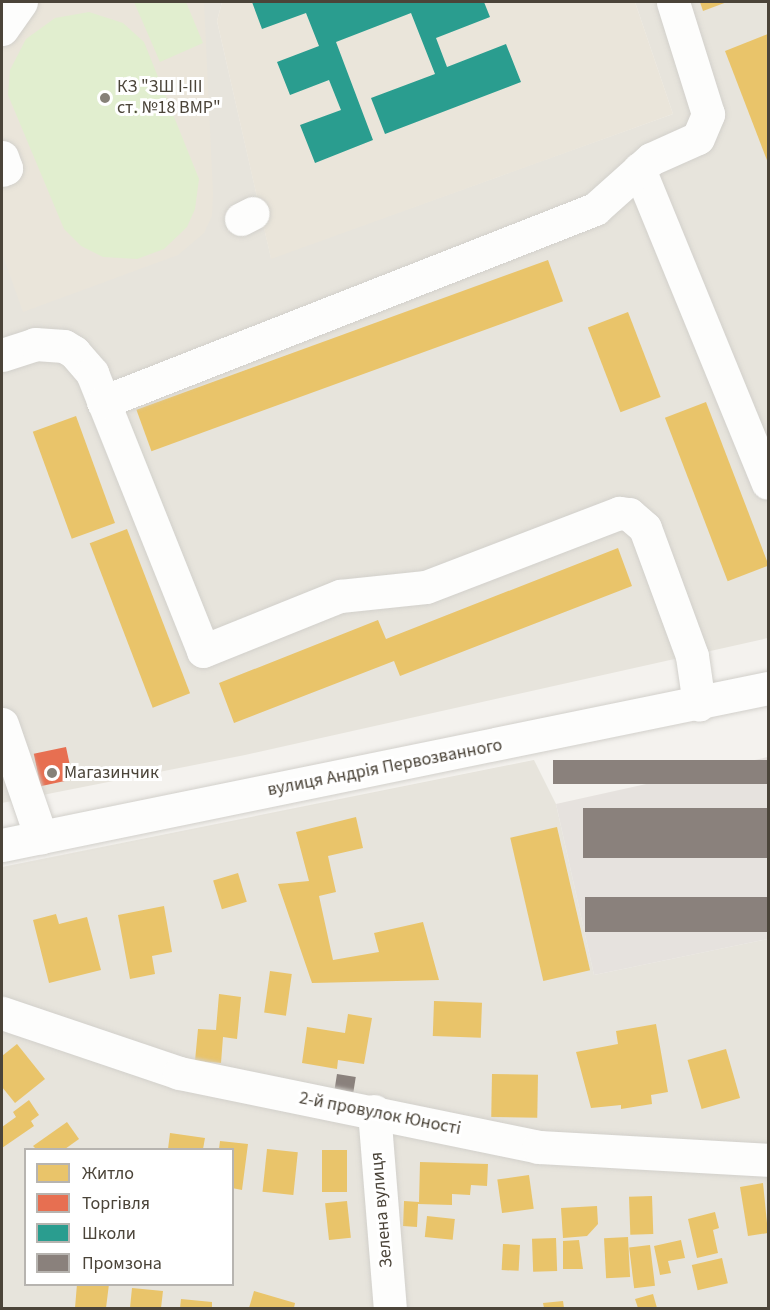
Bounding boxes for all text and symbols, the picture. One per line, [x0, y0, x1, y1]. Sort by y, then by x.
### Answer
place label: КЗ "ЗШ І-ІІІ ст. №18 ВМР" [117, 77, 221, 119]
marker: КЗ "ЗШ І-ІІІ ст. №18 ВМР" [98, 91, 112, 105]
street label: вулиця Андрія Первозванного [266, 735, 504, 801]
place label: Магазинчик [64, 762, 159, 784]
marker: Магазинчик [45, 766, 59, 780]
street label: 2-й провулок Юності [297, 1088, 463, 1140]
legend [24, 1148, 234, 1286]
street label: Зелена вулиця [366, 1151, 398, 1269]
text: Житло [82, 1161, 134, 1186]
text: Торгівля [82, 1191, 150, 1216]
text: Школи [82, 1221, 136, 1246]
text: Промзона [82, 1251, 162, 1276]

